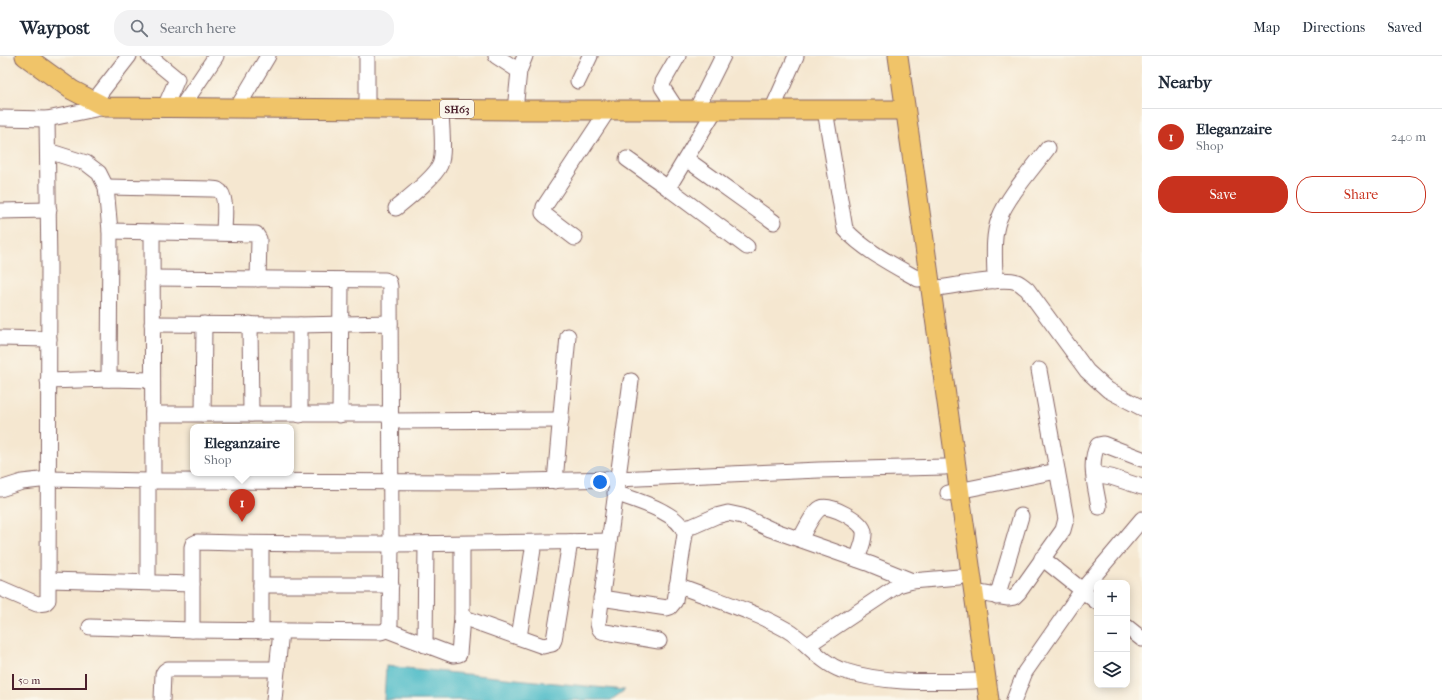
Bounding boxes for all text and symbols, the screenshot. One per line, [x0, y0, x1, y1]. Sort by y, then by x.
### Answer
search box [114, 10, 394, 46]
text: Waypost [20, 17, 90, 39]
icon: search [128, 17, 150, 39]
text: Search here [160, 19, 236, 37]
text: Map [1253, 19, 1280, 36]
text: Directions [1302, 19, 1365, 36]
text: Saved [1387, 19, 1422, 36]
text: Nearby [1158, 72, 1212, 92]
road number: SH63 [440, 100, 474, 118]
text: Eleganzaire [1196, 120, 1272, 138]
text: 1 [1169, 129, 1173, 144]
text: 240 m [1391, 129, 1426, 144]
text: Shop [1196, 138, 1224, 153]
button: Save [1158, 176, 1288, 213]
button: Share [1296, 176, 1426, 213]
popup [190, 424, 294, 476]
text: Eleganzaire [204, 434, 280, 452]
text: Shop [204, 452, 232, 467]
your location [590, 472, 610, 492]
pin: 1 [229, 489, 255, 522]
map controls [1094, 580, 1130, 688]
button: + [1094, 580, 1130, 616]
button: − [1094, 616, 1130, 652]
button: layers [1094, 652, 1130, 688]
scale bar [12, 672, 87, 691]
text: 50 m [18, 674, 40, 687]

